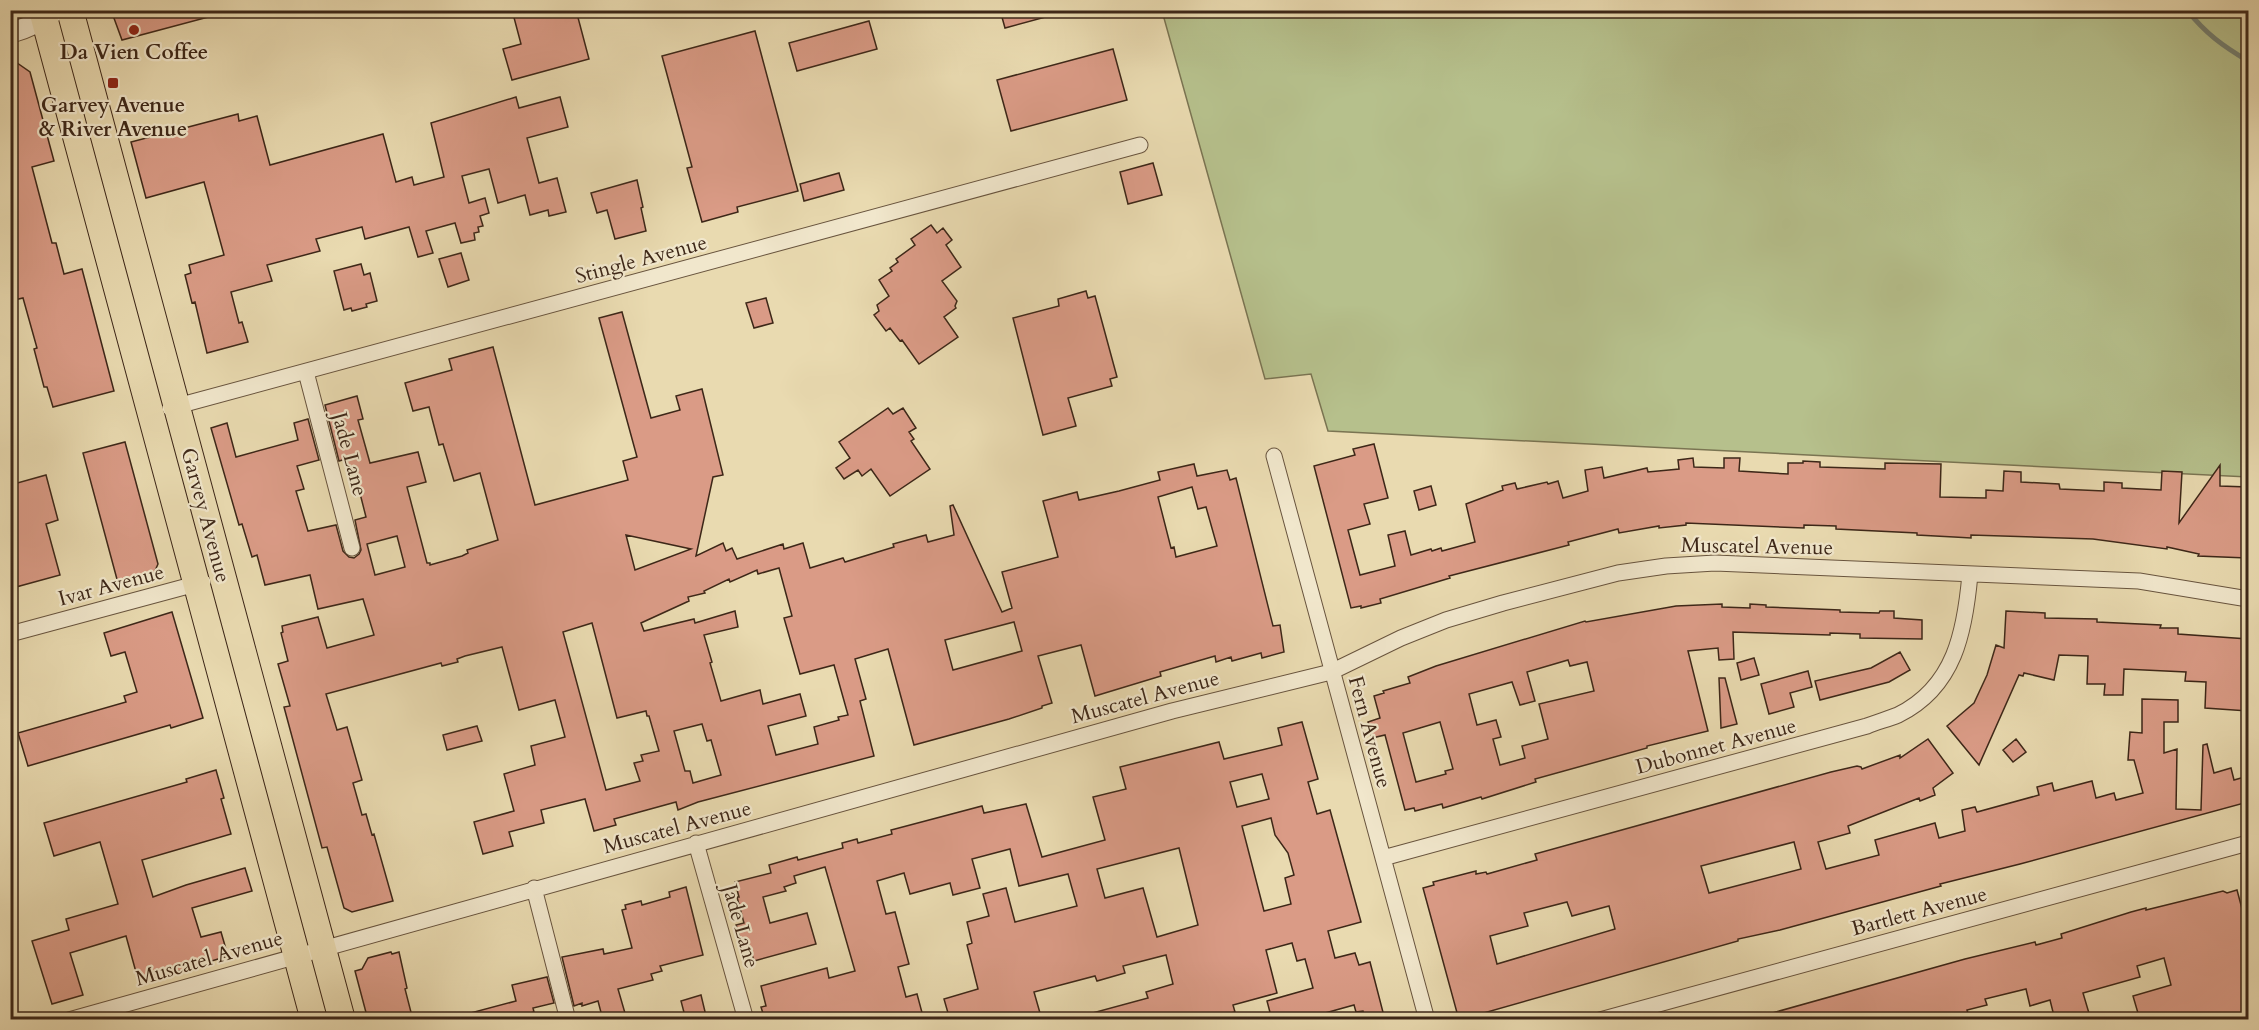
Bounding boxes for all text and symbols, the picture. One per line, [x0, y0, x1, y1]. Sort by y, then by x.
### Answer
marker: Da Vien Coffee [127, 23, 141, 37]
place label: Da Vien Coffee [60, 38, 208, 67]
marker: Garvey Avenue & River Avenue [106, 76, 120, 90]
place label: Garvey Avenue & River Avenue [39, 91, 187, 144]
street label: Stingle Avenue [572, 228, 710, 291]
street label: Jade Lane [324, 406, 375, 499]
street label: Garvey Avenue [174, 445, 237, 586]
street label: Muscatel Avenue [1681, 531, 1833, 562]
street label: Ivar Avenue [55, 557, 167, 613]
street label: Muscatel Avenue [1068, 664, 1222, 731]
street label: Fern Avenue [1341, 673, 1398, 791]
street label: Dubonnet Avenue [1633, 711, 1800, 782]
street label: Muscatel Avenue [600, 794, 754, 861]
street label: Jade Lane [714, 878, 766, 971]
street label: Bartlett Avenue [1848, 879, 1990, 944]
street label: Muscatel Avenue [132, 924, 286, 993]

